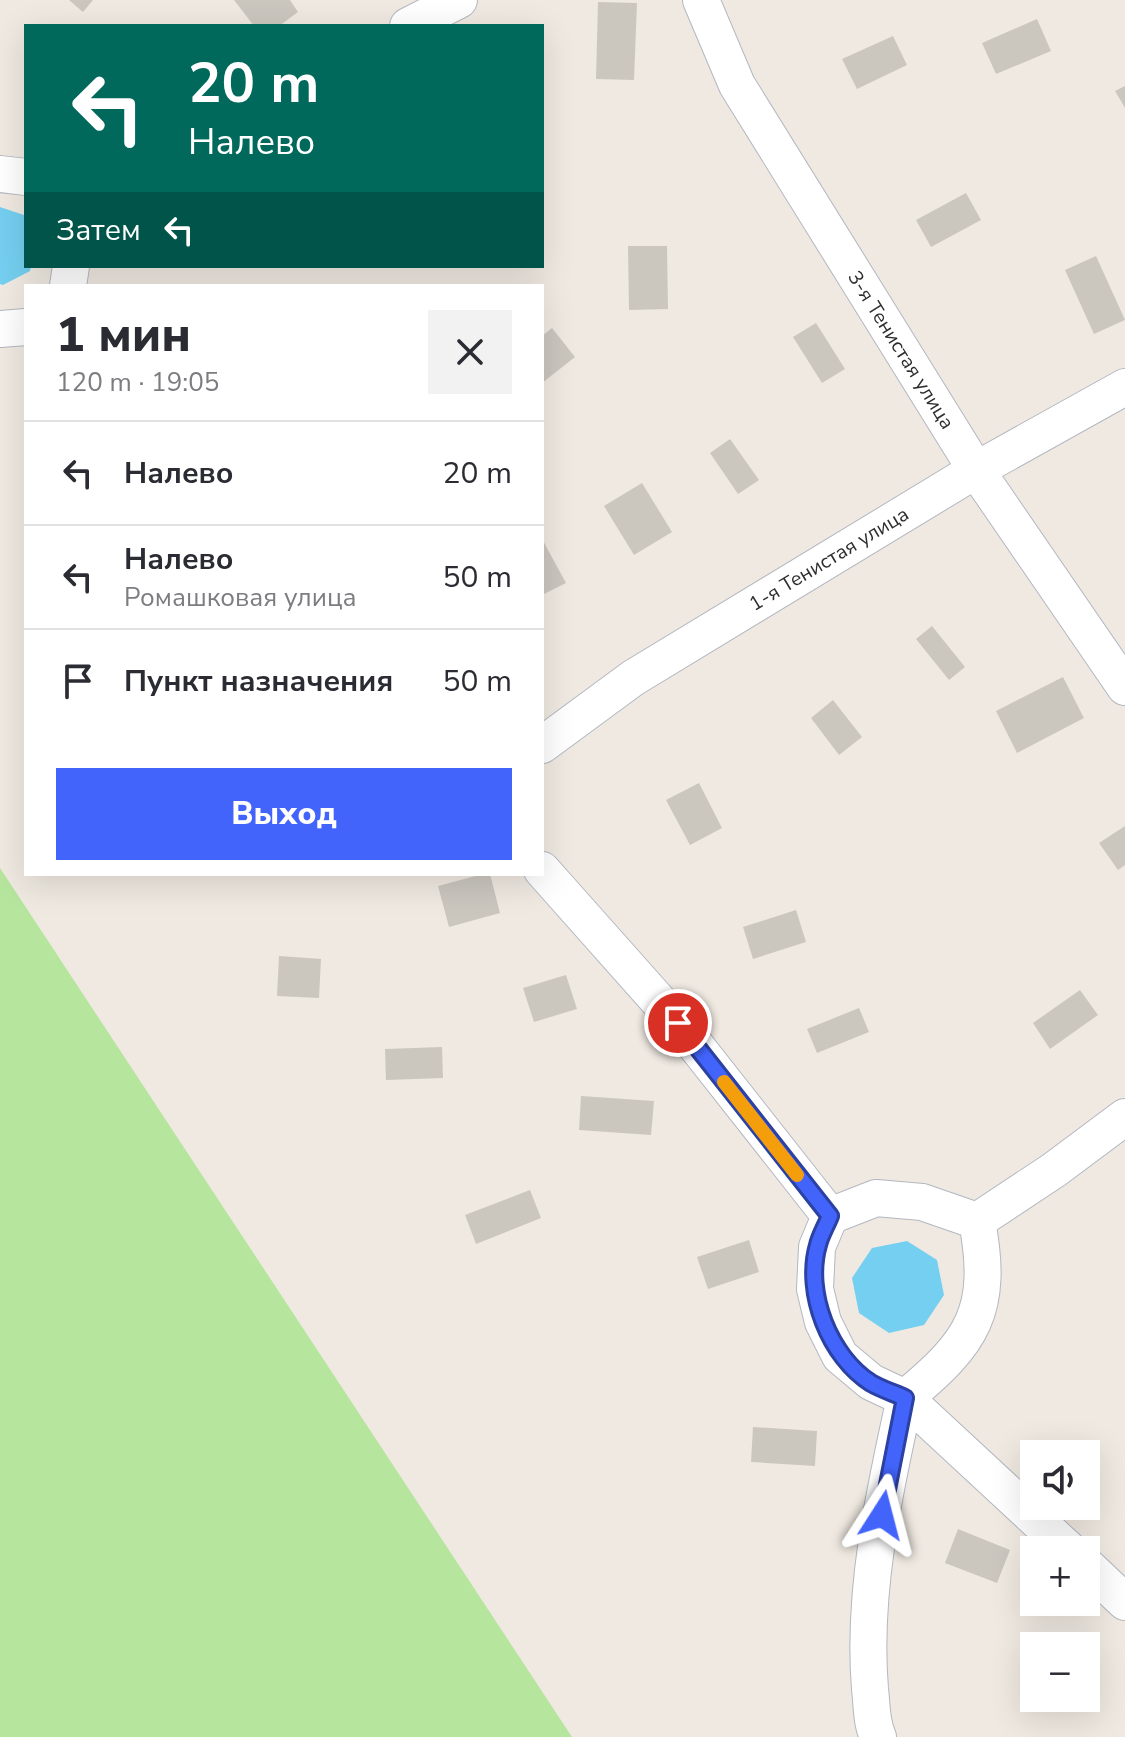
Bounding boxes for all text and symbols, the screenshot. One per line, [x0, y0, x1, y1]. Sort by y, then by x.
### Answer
text: 20 m [188, 45, 319, 122]
icon: left [56, 56, 160, 160]
text: Налево [188, 118, 315, 167]
icon: left [157, 208, 201, 252]
text: Затем [56, 210, 141, 251]
street label: 3-я Тенистая улица [841, 266, 961, 434]
text: 1 мин [56, 302, 191, 368]
button: close [428, 310, 512, 394]
text: 120 m · 19:05 [56, 365, 219, 400]
icon: left [56, 451, 100, 495]
text: Налево [124, 453, 233, 494]
text: 20 m [443, 453, 512, 494]
street label: 1-я Тенистая улица [744, 501, 914, 617]
text: Налево [124, 539, 233, 580]
icon: left [56, 555, 100, 599]
text: 50 m [443, 557, 512, 598]
text: Ромашковая улица [124, 580, 357, 615]
icon: arrive [56, 659, 100, 703]
text: Пункт назначения [124, 661, 393, 702]
text: 50 m [443, 661, 512, 702]
button: Выход [56, 768, 512, 860]
pin [644, 989, 712, 1057]
icon: arrive [656, 1001, 700, 1045]
map controls [1020, 1440, 1100, 1712]
button: sound [1020, 1440, 1100, 1520]
position arrow [840, 1473, 924, 1557]
button: + [1020, 1536, 1100, 1616]
button: − [1020, 1632, 1100, 1712]

